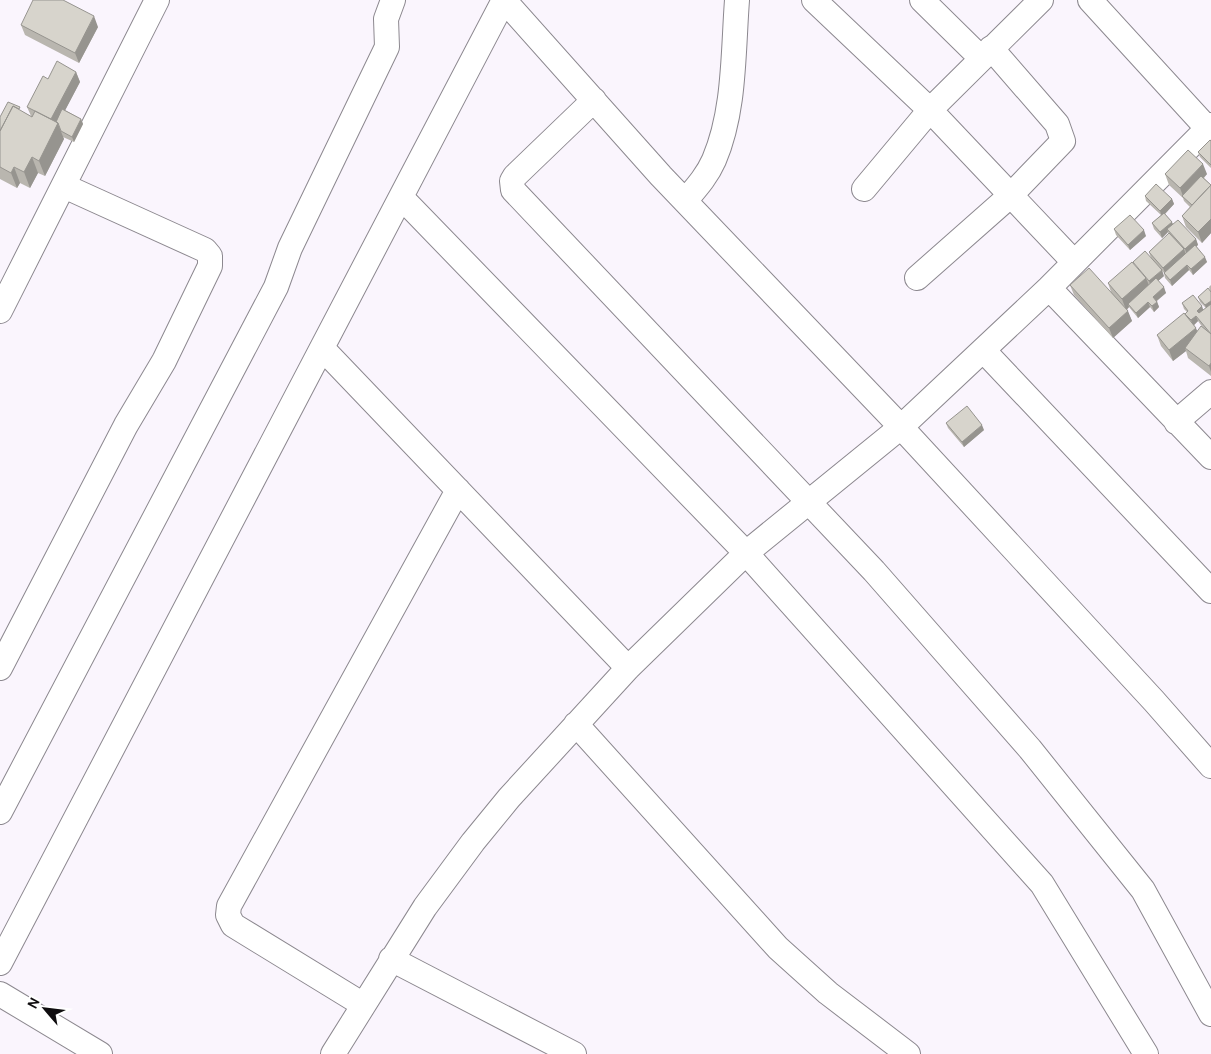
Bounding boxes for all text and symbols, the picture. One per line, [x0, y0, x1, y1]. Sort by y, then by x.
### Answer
north arrow [20, 984, 70, 1034]
text: N [25, 995, 45, 1012]

